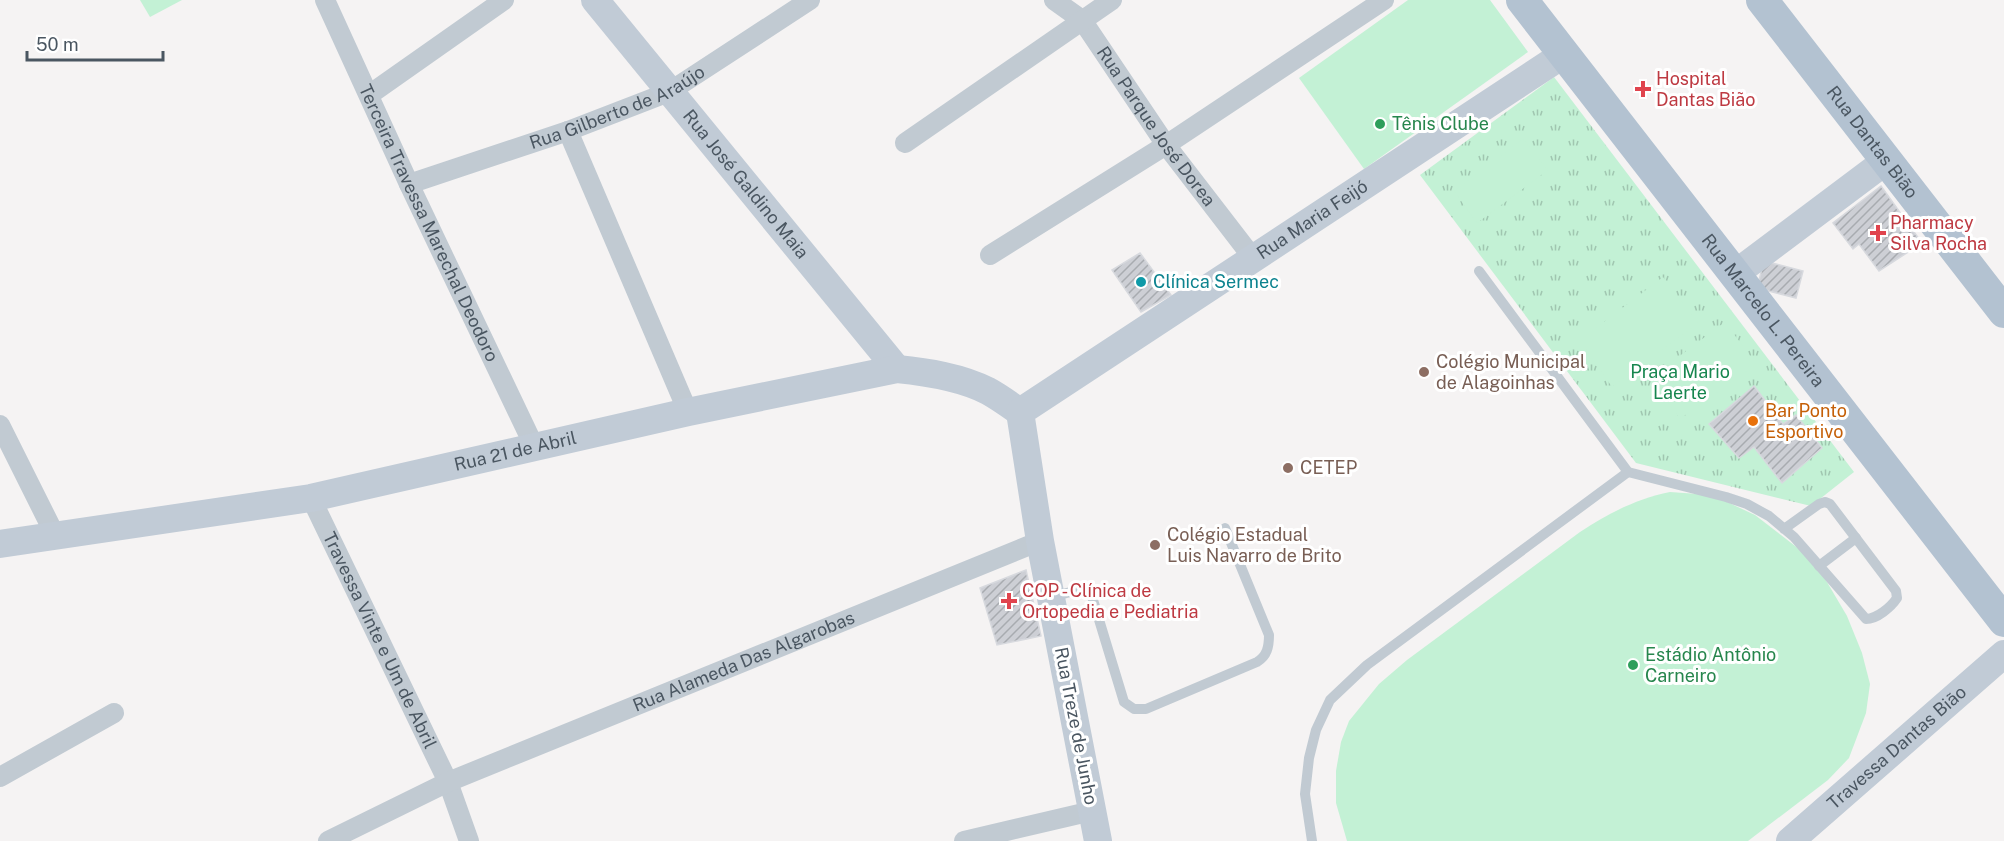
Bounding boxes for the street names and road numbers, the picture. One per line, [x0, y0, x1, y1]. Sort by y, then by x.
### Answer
street label: Rua Parque José Dorea [1093, 42, 1220, 210]
street label: Rua Gilberto de Araújo [527, 61, 708, 153]
street label: Terceira Travessa Marechal Deodoro [355, 81, 503, 365]
street label: Rua Dantas Bião [1823, 82, 1923, 202]
street label: Rua José Galdino Maia [679, 105, 813, 263]
street label: Rua Maria Feijó [1253, 175, 1371, 263]
street label: Rua Marcelo L. Pereira [1698, 230, 1829, 391]
street label: Rua 21 de Abril [452, 427, 578, 475]
street label: Travessa Vinte e Um de Abril [319, 528, 441, 752]
street label: Rua Alameda Das Algarobas [630, 607, 858, 716]
street label: Rua Treze de Junho [1051, 645, 1102, 807]
street label: Travessa Dantas Bião [1823, 681, 1970, 813]

